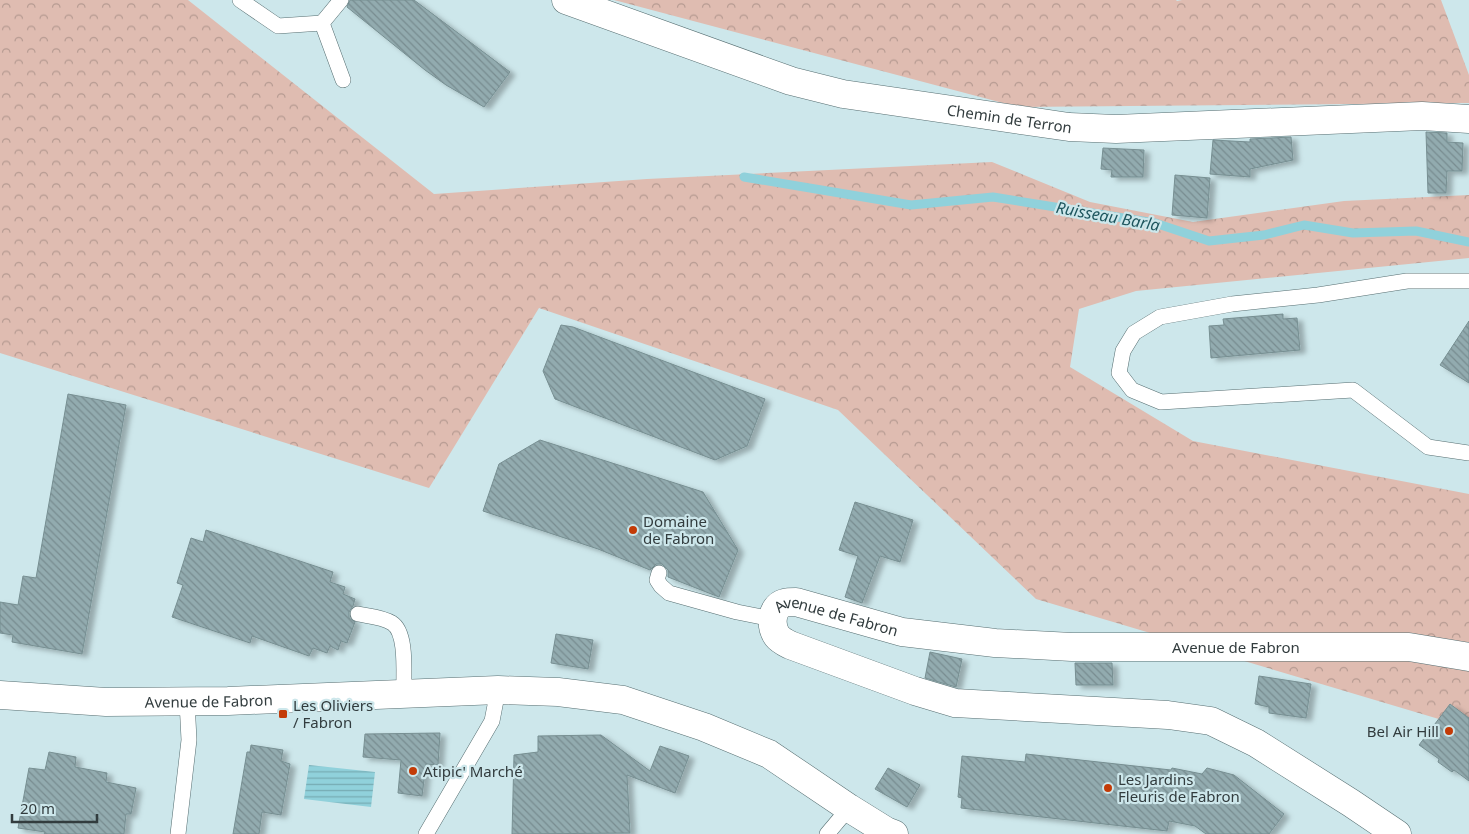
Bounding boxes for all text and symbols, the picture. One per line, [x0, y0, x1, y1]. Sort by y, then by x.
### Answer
street label: Chemin de Terron [946, 99, 1073, 137]
water label: Ruisseau Barla [1054, 196, 1162, 236]
place label: Domaine de Fabron [643, 511, 714, 548]
marker: Domaine de Fabron [627, 524, 639, 536]
street label: Avenue de Fabron [769, 592, 901, 640]
street label: Avenue de Fabron [1172, 637, 1300, 657]
street label: Avenue de Fabron [145, 689, 273, 712]
place label: Les Oliviers / Fabron [293, 695, 373, 732]
marker: Les Oliviers / Fabron [277, 708, 289, 720]
place label: Bel Air Hill [1367, 721, 1439, 741]
marker: Bel Air Hill [1443, 725, 1455, 737]
place label: Atipic' Marché [423, 761, 523, 781]
marker: Atipic' Marché [407, 765, 419, 777]
place label: Les Jardins Fleuris de Fabron [1118, 769, 1240, 806]
marker: Les Jardins Fleuris de Fabron [1102, 782, 1114, 794]
scale bar [12, 792, 98, 824]
text: 20 m [20, 798, 55, 818]

